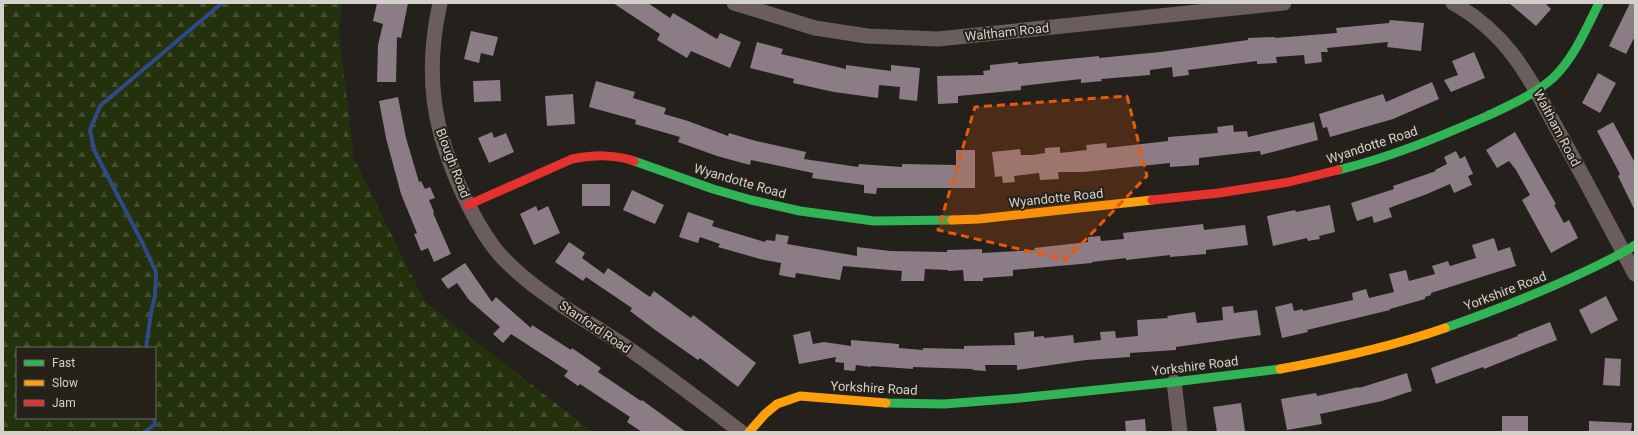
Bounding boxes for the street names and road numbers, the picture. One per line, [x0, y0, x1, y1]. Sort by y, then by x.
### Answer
street label: Waltham Road [964, 20, 1050, 44]
street label: Waltham Road [1531, 87, 1583, 169]
street label: Wyandotte Road [1324, 123, 1420, 167]
street label: Blough Road [433, 126, 473, 200]
street label: Wyandotte Road [692, 161, 788, 201]
street label: Wyandotte Road [1008, 186, 1104, 210]
street label: Yorkshire Road [1462, 268, 1548, 314]
street label: Stanford Road [556, 298, 634, 356]
street label: Yorkshire Road [1151, 353, 1239, 379]
street label: Yorkshire Road [830, 378, 918, 398]

